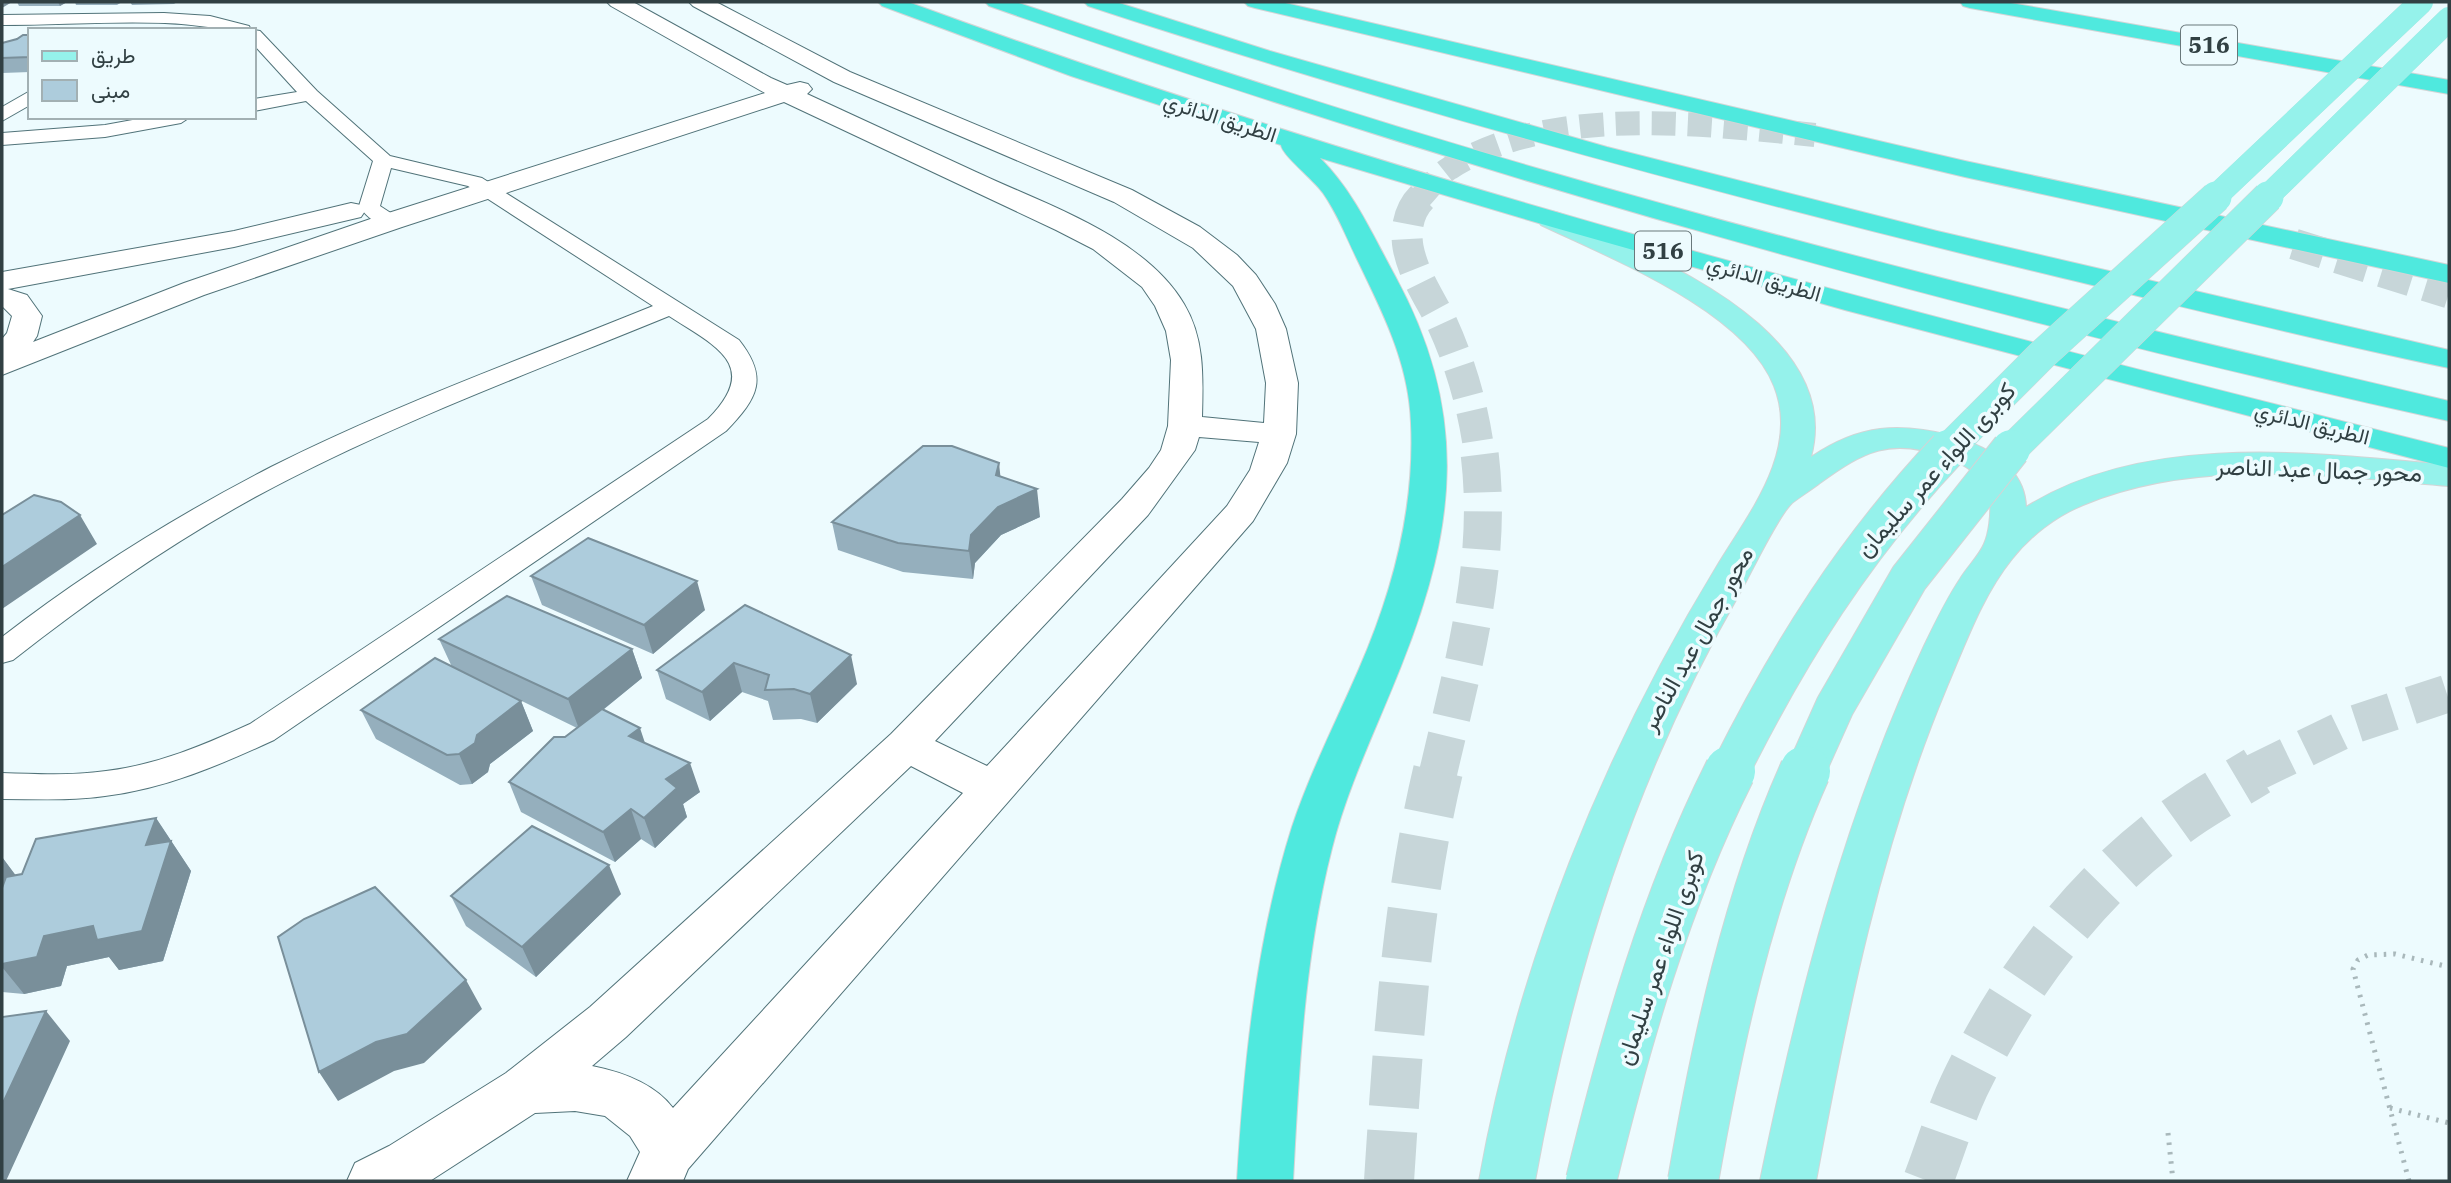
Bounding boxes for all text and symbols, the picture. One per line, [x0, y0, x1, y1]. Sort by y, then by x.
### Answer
road number: 516 [2181, 26, 2237, 64]
legend [28, 28, 256, 119]
text: طريق [91, 41, 136, 69]
text: مبنى [91, 76, 130, 104]
street label: الطريق الدائري [1159, 86, 1280, 152]
road number: 516 [1635, 232, 1691, 270]
street label: الطريق الدائري [1703, 248, 1824, 311]
street label: كوبرى اللواء عمر سليمان [1848, 375, 2022, 563]
street label: الطريق الدائري [2251, 395, 2372, 455]
street label: محور جمال عبد الناصر [2215, 449, 2423, 489]
street label: محور جمال عبد الناصر [1632, 541, 1760, 737]
street label: كوبرى اللواء عمر سليمان [1607, 846, 1711, 1069]

